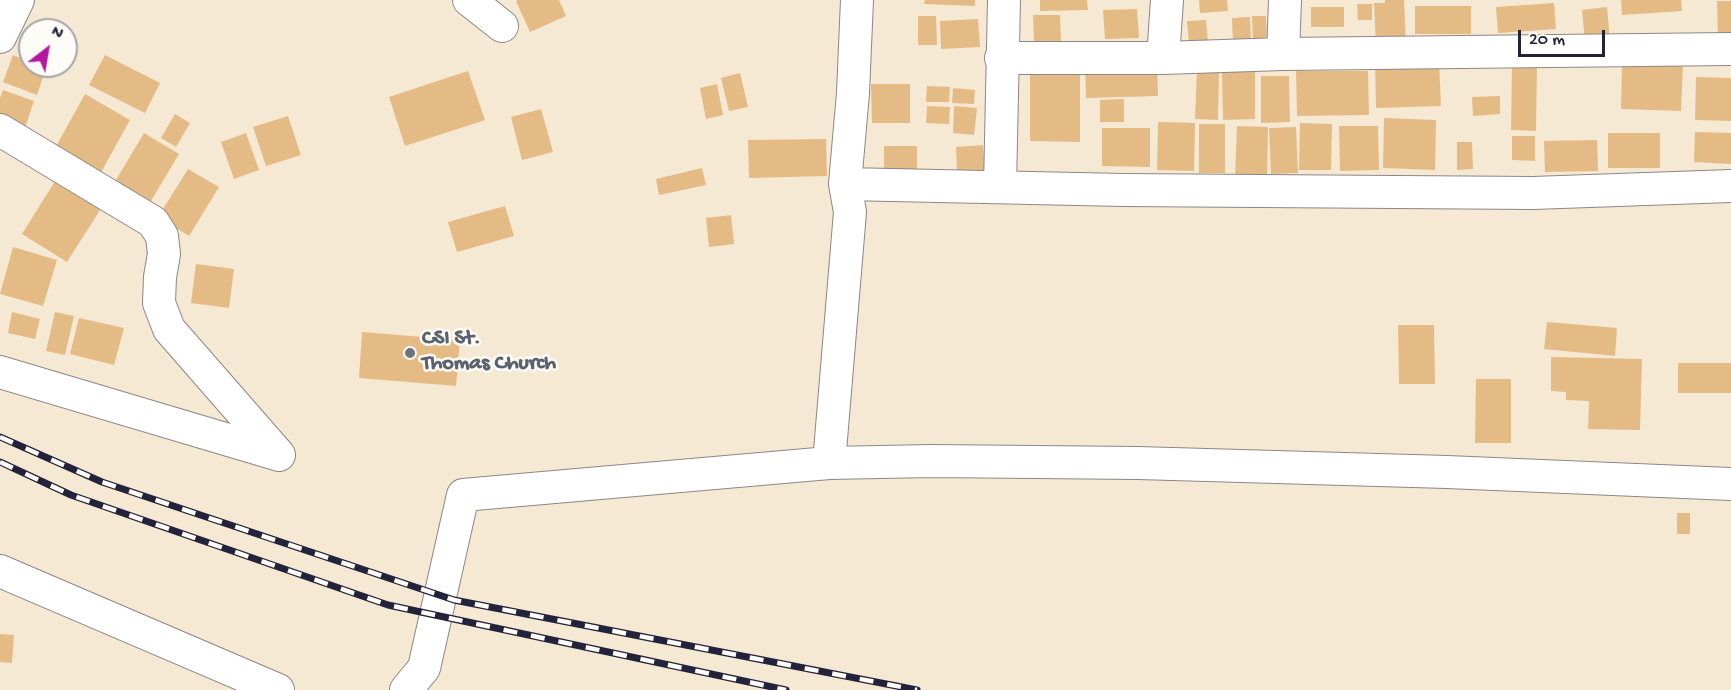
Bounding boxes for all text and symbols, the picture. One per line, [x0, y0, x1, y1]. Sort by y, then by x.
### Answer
north arrow [18, 18, 78, 78]
scale bar [1521, 18, 1608, 56]
text: N [47, 23, 66, 45]
text: 20 m [1529, 30, 1565, 51]
place label: CSI St. Thomas Church [422, 327, 556, 378]
marker: CSI St. Thomas Church [403, 346, 417, 360]

